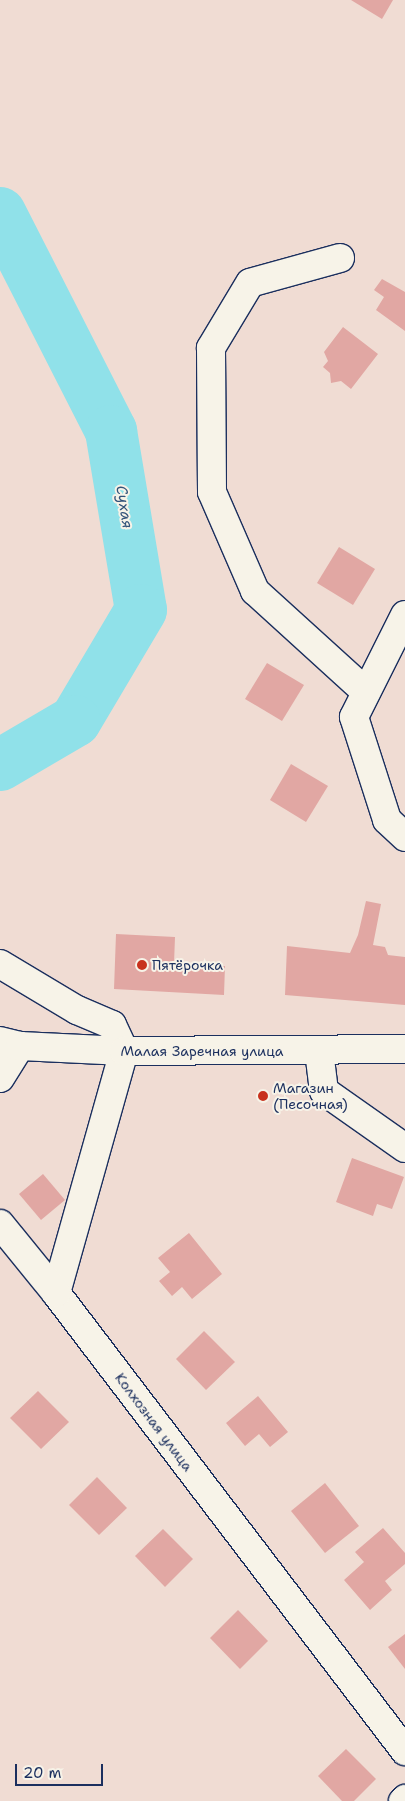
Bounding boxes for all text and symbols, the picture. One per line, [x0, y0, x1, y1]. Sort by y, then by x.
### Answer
water label: Сухая [112, 484, 136, 530]
place label: Пятёрочка [152, 957, 223, 973]
marker: Пятёрочка [136, 959, 148, 971]
street label: Малая Заречная улица [120, 1043, 284, 1059]
place label: Магазин (Песочная) [273, 1080, 348, 1112]
marker: Магазин (Песочная) [257, 1090, 269, 1102]
street label: Колхозная улица [112, 1370, 196, 1474]
scale bar [18, 1754, 105, 1786]
text: 20 m [23, 1763, 62, 1783]

